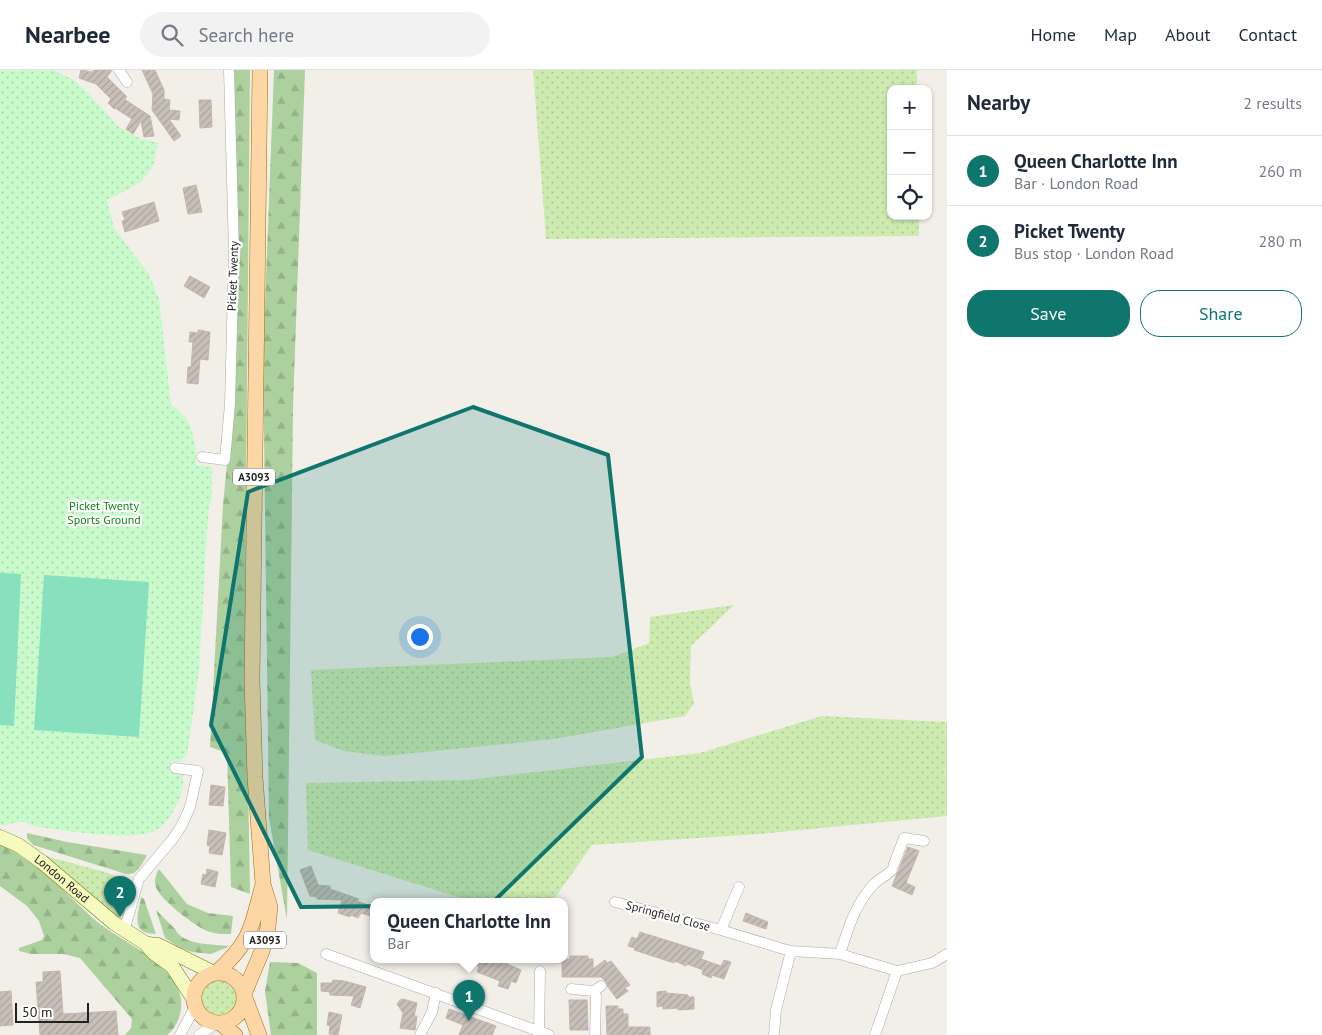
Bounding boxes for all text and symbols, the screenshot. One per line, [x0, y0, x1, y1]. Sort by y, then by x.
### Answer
search box [140, 12, 490, 57]
text: Nearbee [25, 19, 110, 50]
icon: search [158, 21, 186, 49]
text: Search here [198, 23, 294, 47]
text: Home [1030, 23, 1076, 46]
text: Map [1104, 23, 1137, 46]
text: About [1165, 23, 1211, 46]
text: Contact [1239, 23, 1297, 46]
map controls [887, 85, 932, 220]
button: + [887, 85, 932, 130]
text: Nearby [967, 89, 1030, 116]
text: 2 results [1243, 93, 1302, 113]
button: − [887, 130, 932, 175]
text: Queen Charlotte Inn [1014, 149, 1178, 173]
text: 1 [978, 161, 988, 181]
text: 260 m [1259, 161, 1302, 181]
text: Bar · London Road [1014, 173, 1138, 193]
button: locate [887, 175, 932, 220]
text: Picket Twenty [1014, 219, 1125, 243]
text: 2 [978, 231, 988, 251]
text: 280 m [1259, 231, 1302, 251]
street label: Picket Twenty [224, 240, 241, 311]
text: Bus stop · London Road [1014, 243, 1174, 263]
button: Save [967, 290, 1130, 337]
button: Share [1140, 290, 1302, 337]
road number: A3093 [233, 468, 275, 486]
park label: Picket Twenty Sports Ground [67, 498, 141, 527]
your location [407, 624, 433, 650]
street label: London Road [32, 851, 92, 906]
pin: 2 [104, 876, 136, 917]
street label: Springfield Close [624, 897, 712, 934]
popup [370, 898, 568, 963]
text: Queen Charlotte Inn [387, 909, 551, 933]
road number: A3093 [244, 932, 286, 948]
text: Bar [387, 933, 410, 953]
pin: 1 [453, 980, 485, 1021]
scale bar [15, 1000, 89, 1023]
text: 50 m [22, 1003, 52, 1021]

